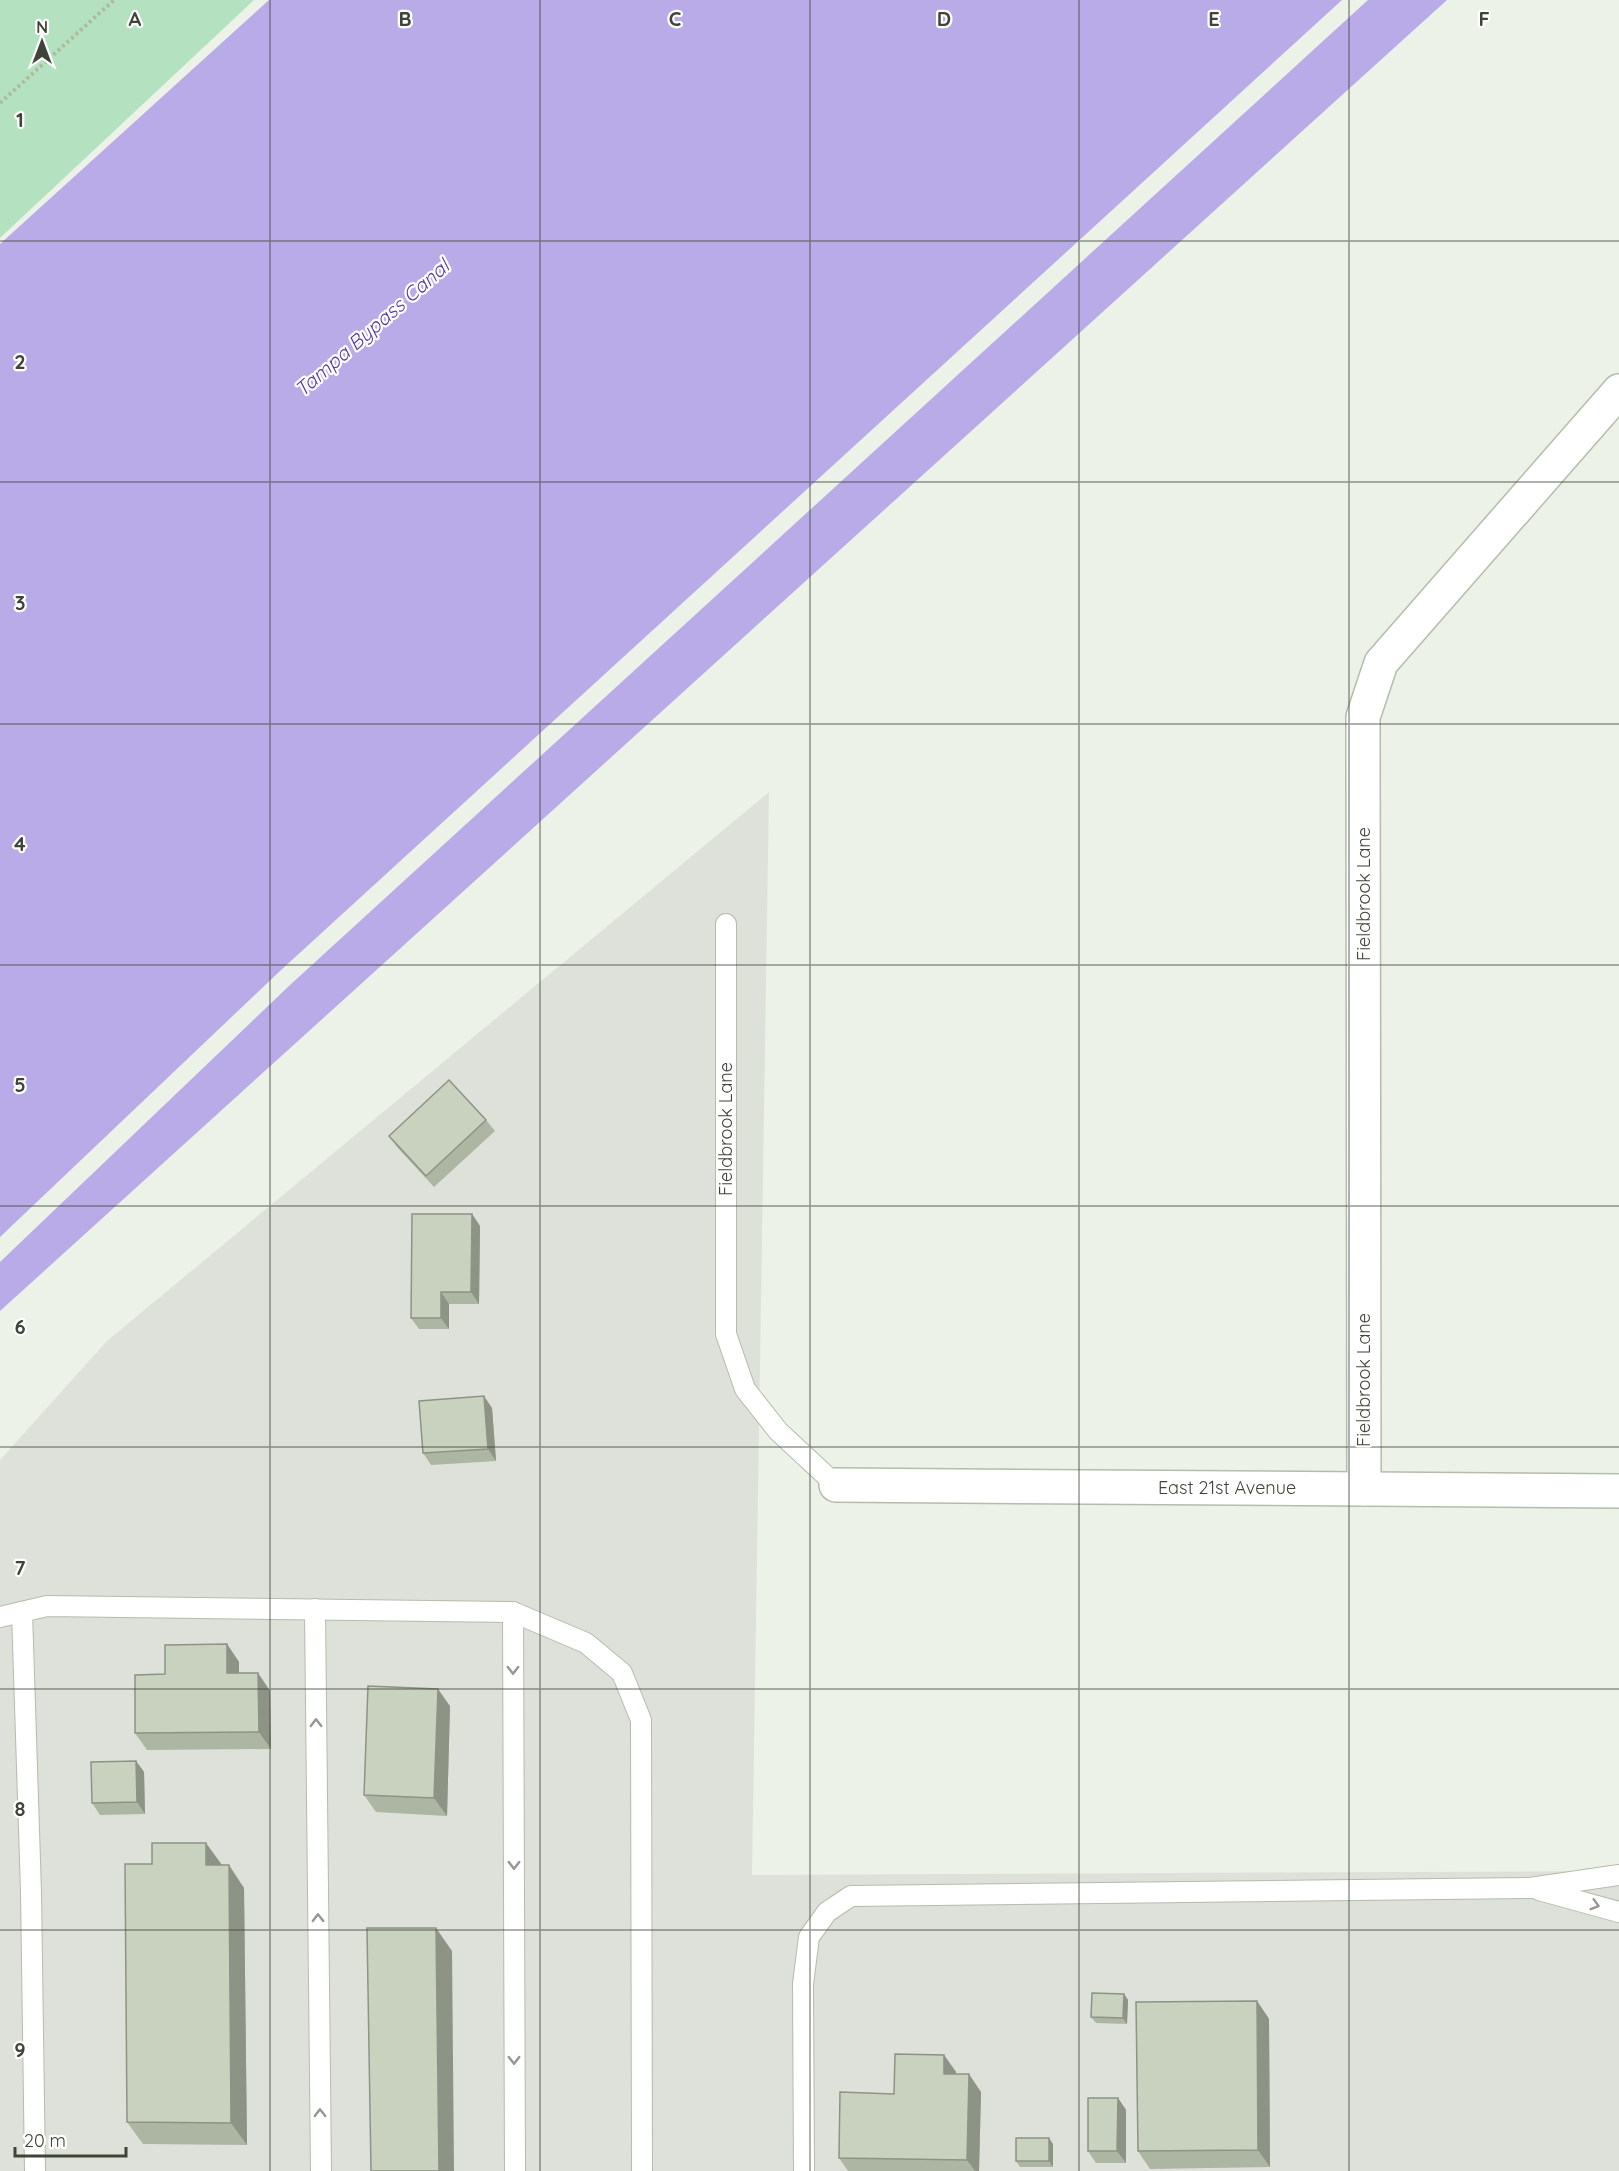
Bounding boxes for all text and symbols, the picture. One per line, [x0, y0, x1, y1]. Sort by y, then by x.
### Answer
text: A [129, 6, 142, 31]
text: B [398, 6, 412, 31]
text: C [669, 6, 682, 31]
text: D [937, 6, 951, 31]
text: E [1208, 6, 1220, 31]
text: F [1478, 6, 1490, 31]
north arrow [12, 12, 72, 72]
text: N [36, 17, 48, 37]
text: 1 [16, 107, 24, 132]
water label: Tampa Bypass Canal [289, 252, 456, 401]
text: 2 [14, 349, 26, 374]
text: 3 [15, 590, 25, 615]
street label: Fieldbrook Lane [1352, 827, 1375, 961]
text: 4 [14, 831, 26, 856]
street label: Fieldbrook Lane [714, 1062, 737, 1196]
text: 5 [14, 1072, 26, 1097]
street label: Fieldbrook Lane [1352, 1313, 1375, 1447]
text: 6 [14, 1314, 26, 1339]
street label: East 21st Avenue [1158, 1476, 1296, 1499]
text: 7 [15, 1555, 26, 1580]
one-way arrow [507, 1666, 519, 1675]
one-way arrow [310, 1718, 322, 1727]
text: 8 [15, 1796, 26, 1821]
one-way arrow [508, 1861, 520, 1870]
one-way arrow [1590, 1898, 1600, 1911]
one-way arrow [312, 1913, 324, 1922]
text: 9 [14, 2037, 26, 2062]
one-way arrow [508, 2056, 520, 2065]
one-way arrow [314, 2108, 326, 2117]
scale bar [15, 2120, 126, 2158]
text: 20 m [24, 2129, 66, 2152]

